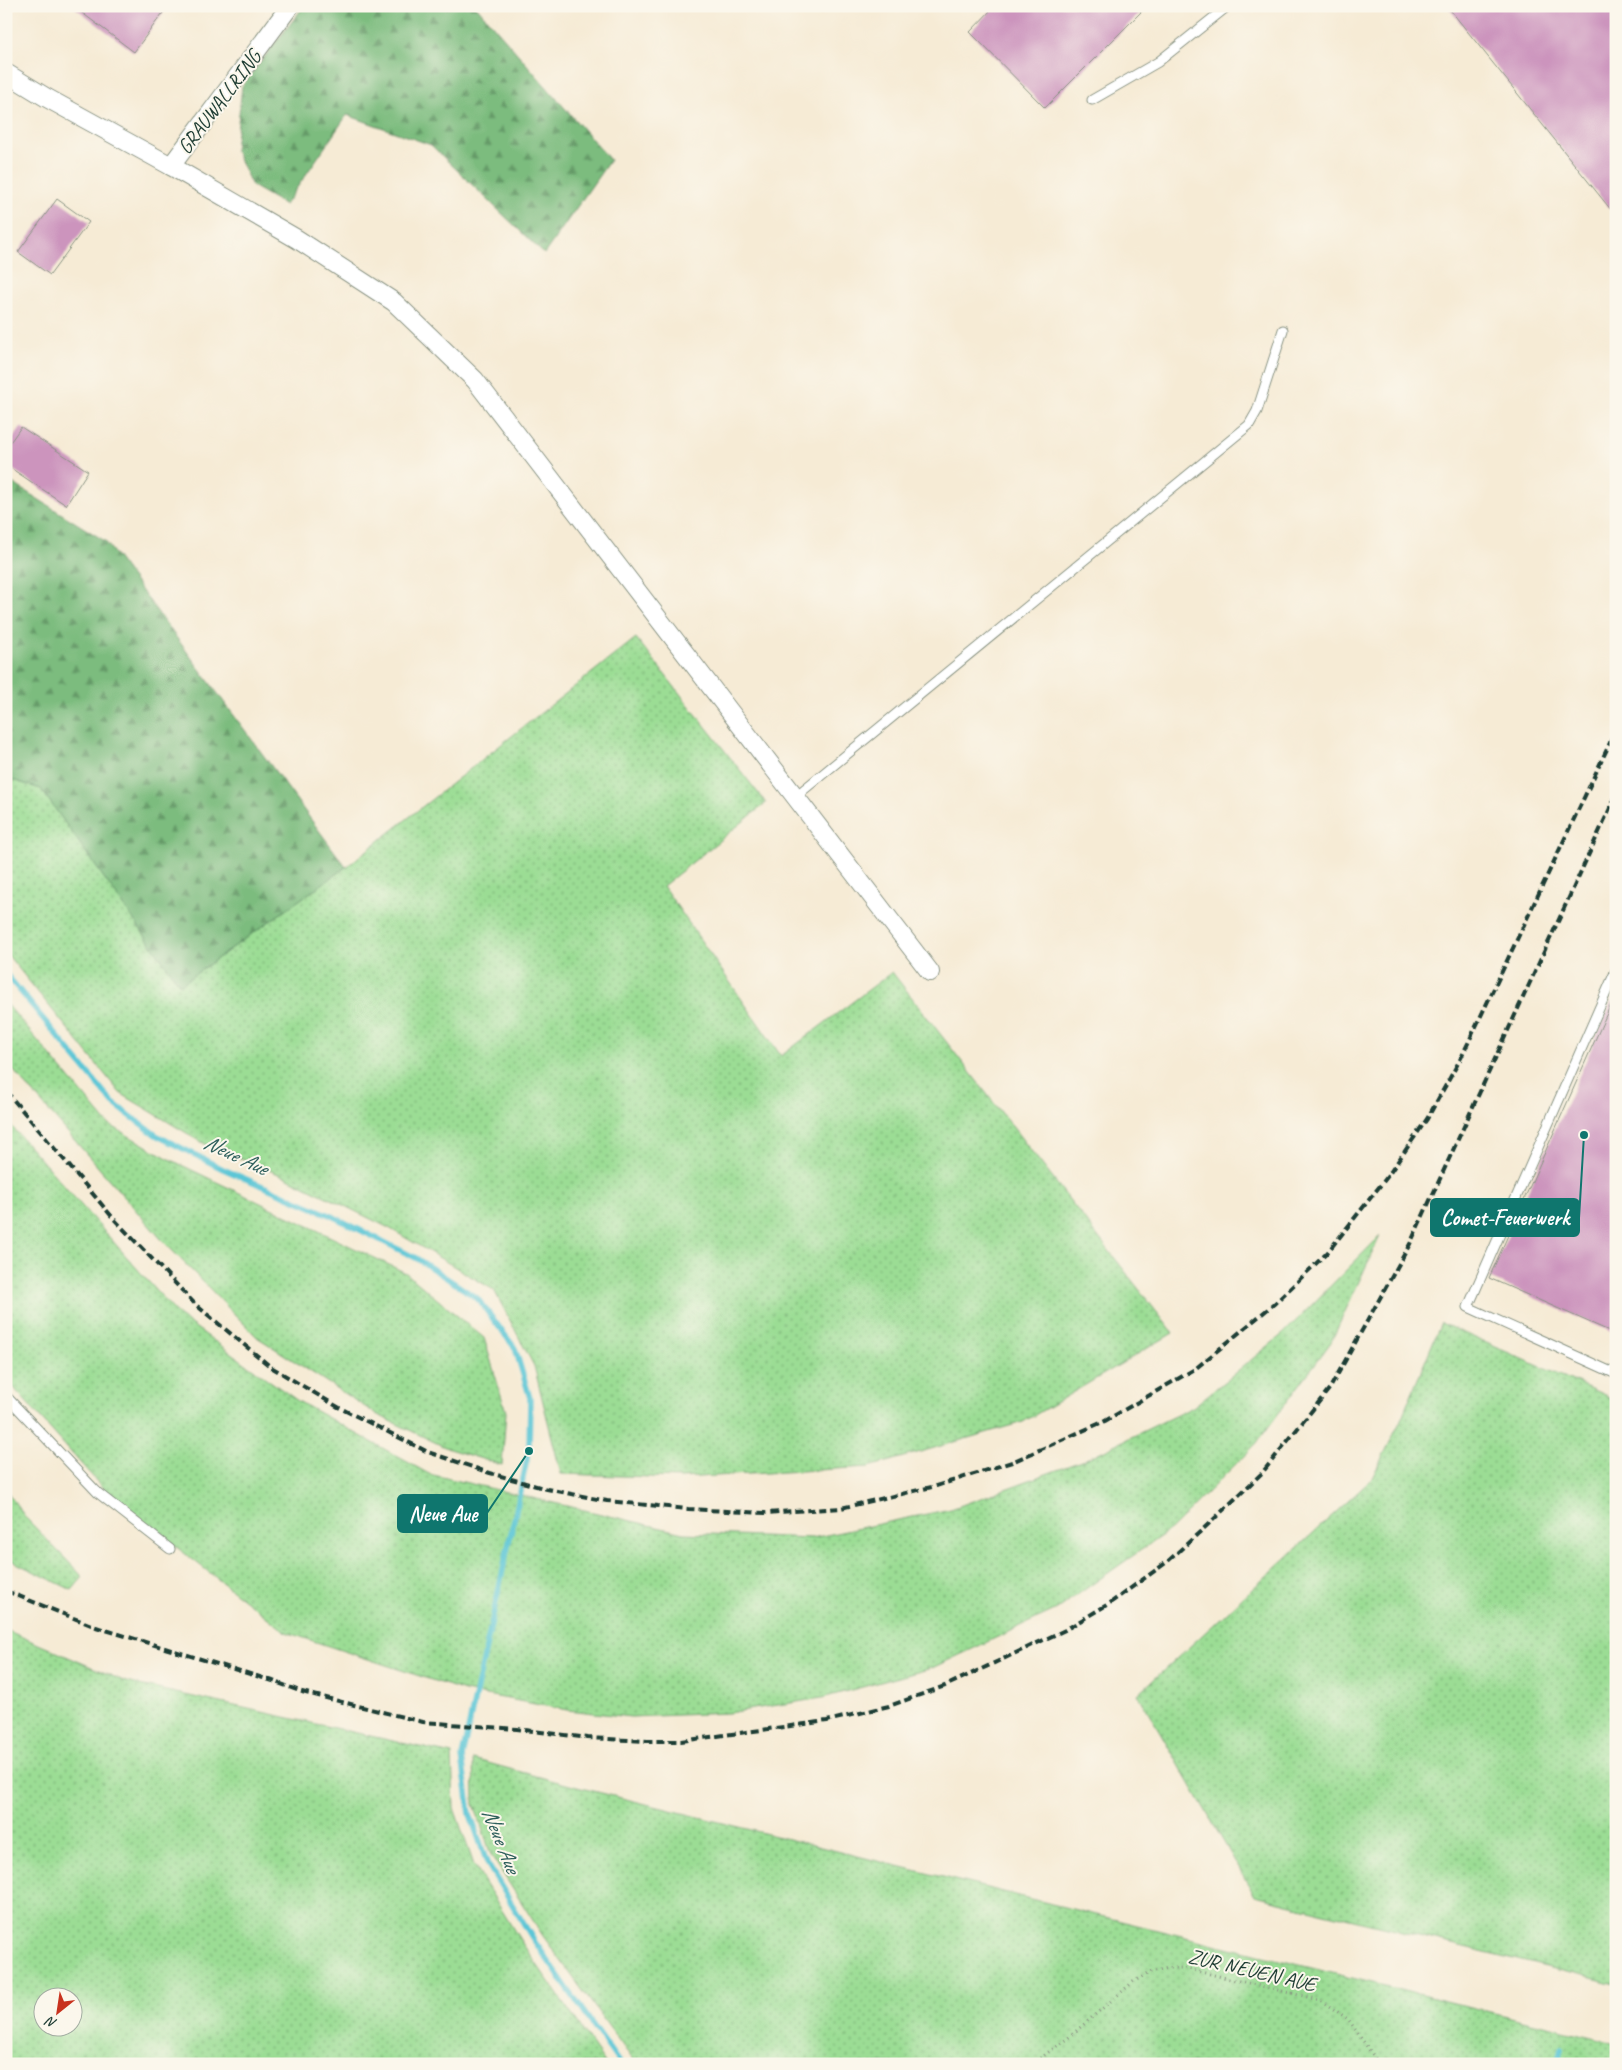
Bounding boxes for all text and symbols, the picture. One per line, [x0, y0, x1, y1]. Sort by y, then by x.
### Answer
street label: GRAUWALLRING [171, 43, 268, 159]
water label: Neue Aue [199, 1128, 275, 1183]
callout: Comet-Feuerwerk [1431, 1199, 1579, 1236]
text: Comet-Feuerwerk [1441, 1204, 1571, 1232]
callout: Neue Aue [398, 1495, 487, 1532]
text: Neue Aue [409, 1500, 479, 1528]
water label: Neue Aue [475, 1804, 528, 1880]
street label: ZUR NEUEN AUE [1186, 1943, 1321, 1998]
north arrow [32, 1988, 82, 2038]
text: N [42, 2012, 60, 2032]

